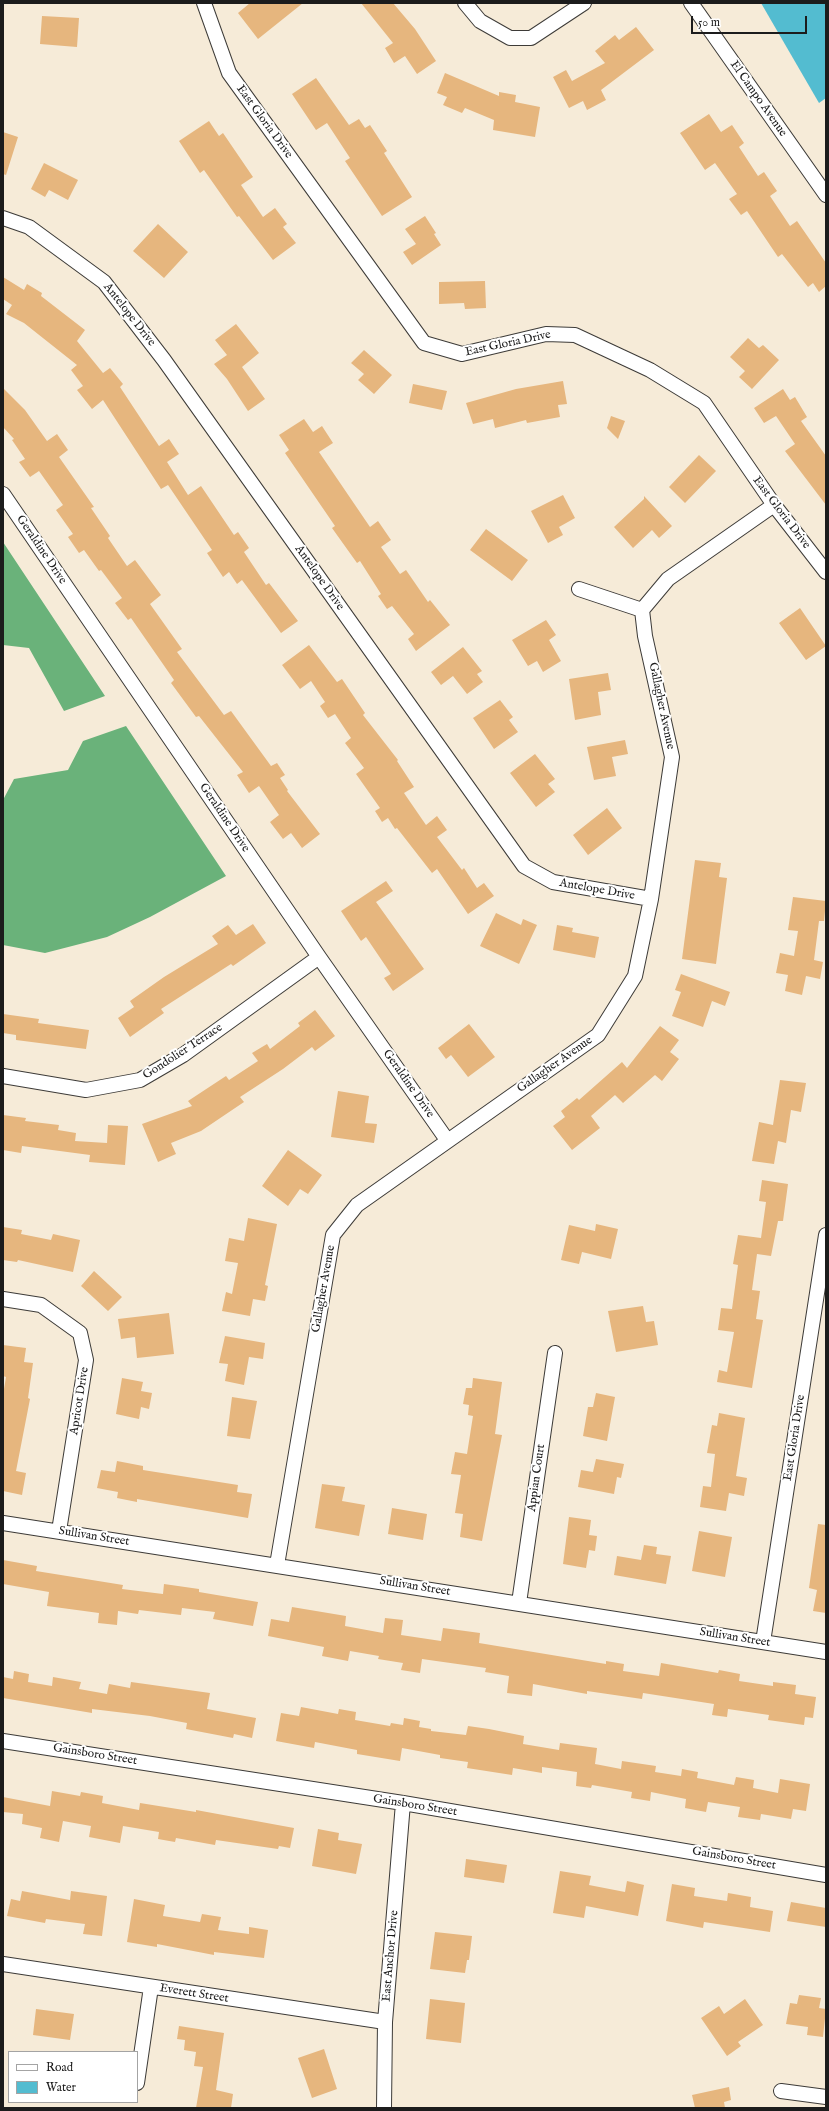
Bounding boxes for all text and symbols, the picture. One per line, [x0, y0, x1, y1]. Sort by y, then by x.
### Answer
scale bar [693, 8, 809, 34]
text: 50 m [698, 15, 720, 30]
street label: El Campo Avenue [726, 58, 790, 140]
street label: East Gloria Drive [233, 83, 295, 161]
street label: Antelope Drive [100, 280, 158, 350]
street label: East Gloria Drive [464, 328, 552, 360]
street label: East Gloria Drive [749, 474, 813, 552]
street label: Geraldine Drive [13, 513, 69, 587]
street label: Antelope Drive [291, 543, 347, 613]
street label: Gallagher Avenue [645, 661, 677, 751]
street label: Geraldine Drive [196, 781, 252, 855]
street label: Antelope Drive [558, 876, 636, 904]
street label: Gondolier Terrace [140, 1021, 226, 1083]
street label: Gallagher Avenue [515, 1034, 595, 1096]
street label: Geraldine Drive [379, 1047, 437, 1121]
street label: Gallagher Avenue [309, 1244, 339, 1334]
street label: Apricot Drive [68, 1366, 92, 1436]
street label: East Gloria Drive [781, 1394, 809, 1482]
street label: Appian Court [525, 1443, 549, 1513]
street label: Sullivan Street [58, 1524, 130, 1550]
street label: Sullivan Street [379, 1574, 451, 1600]
street label: Sullivan Street [699, 1625, 771, 1651]
street label: Gainsboro Street [52, 1741, 138, 1769]
street label: Gainsboro Street [372, 1792, 458, 1820]
street label: Gainsboro Street [691, 1845, 777, 1873]
street label: East Anchor Drive [380, 1910, 402, 2002]
street label: Everett Street [159, 1981, 229, 2007]
legend [8, 2051, 138, 2103]
text: Road [46, 2060, 73, 2075]
text: Water [46, 2080, 76, 2095]

